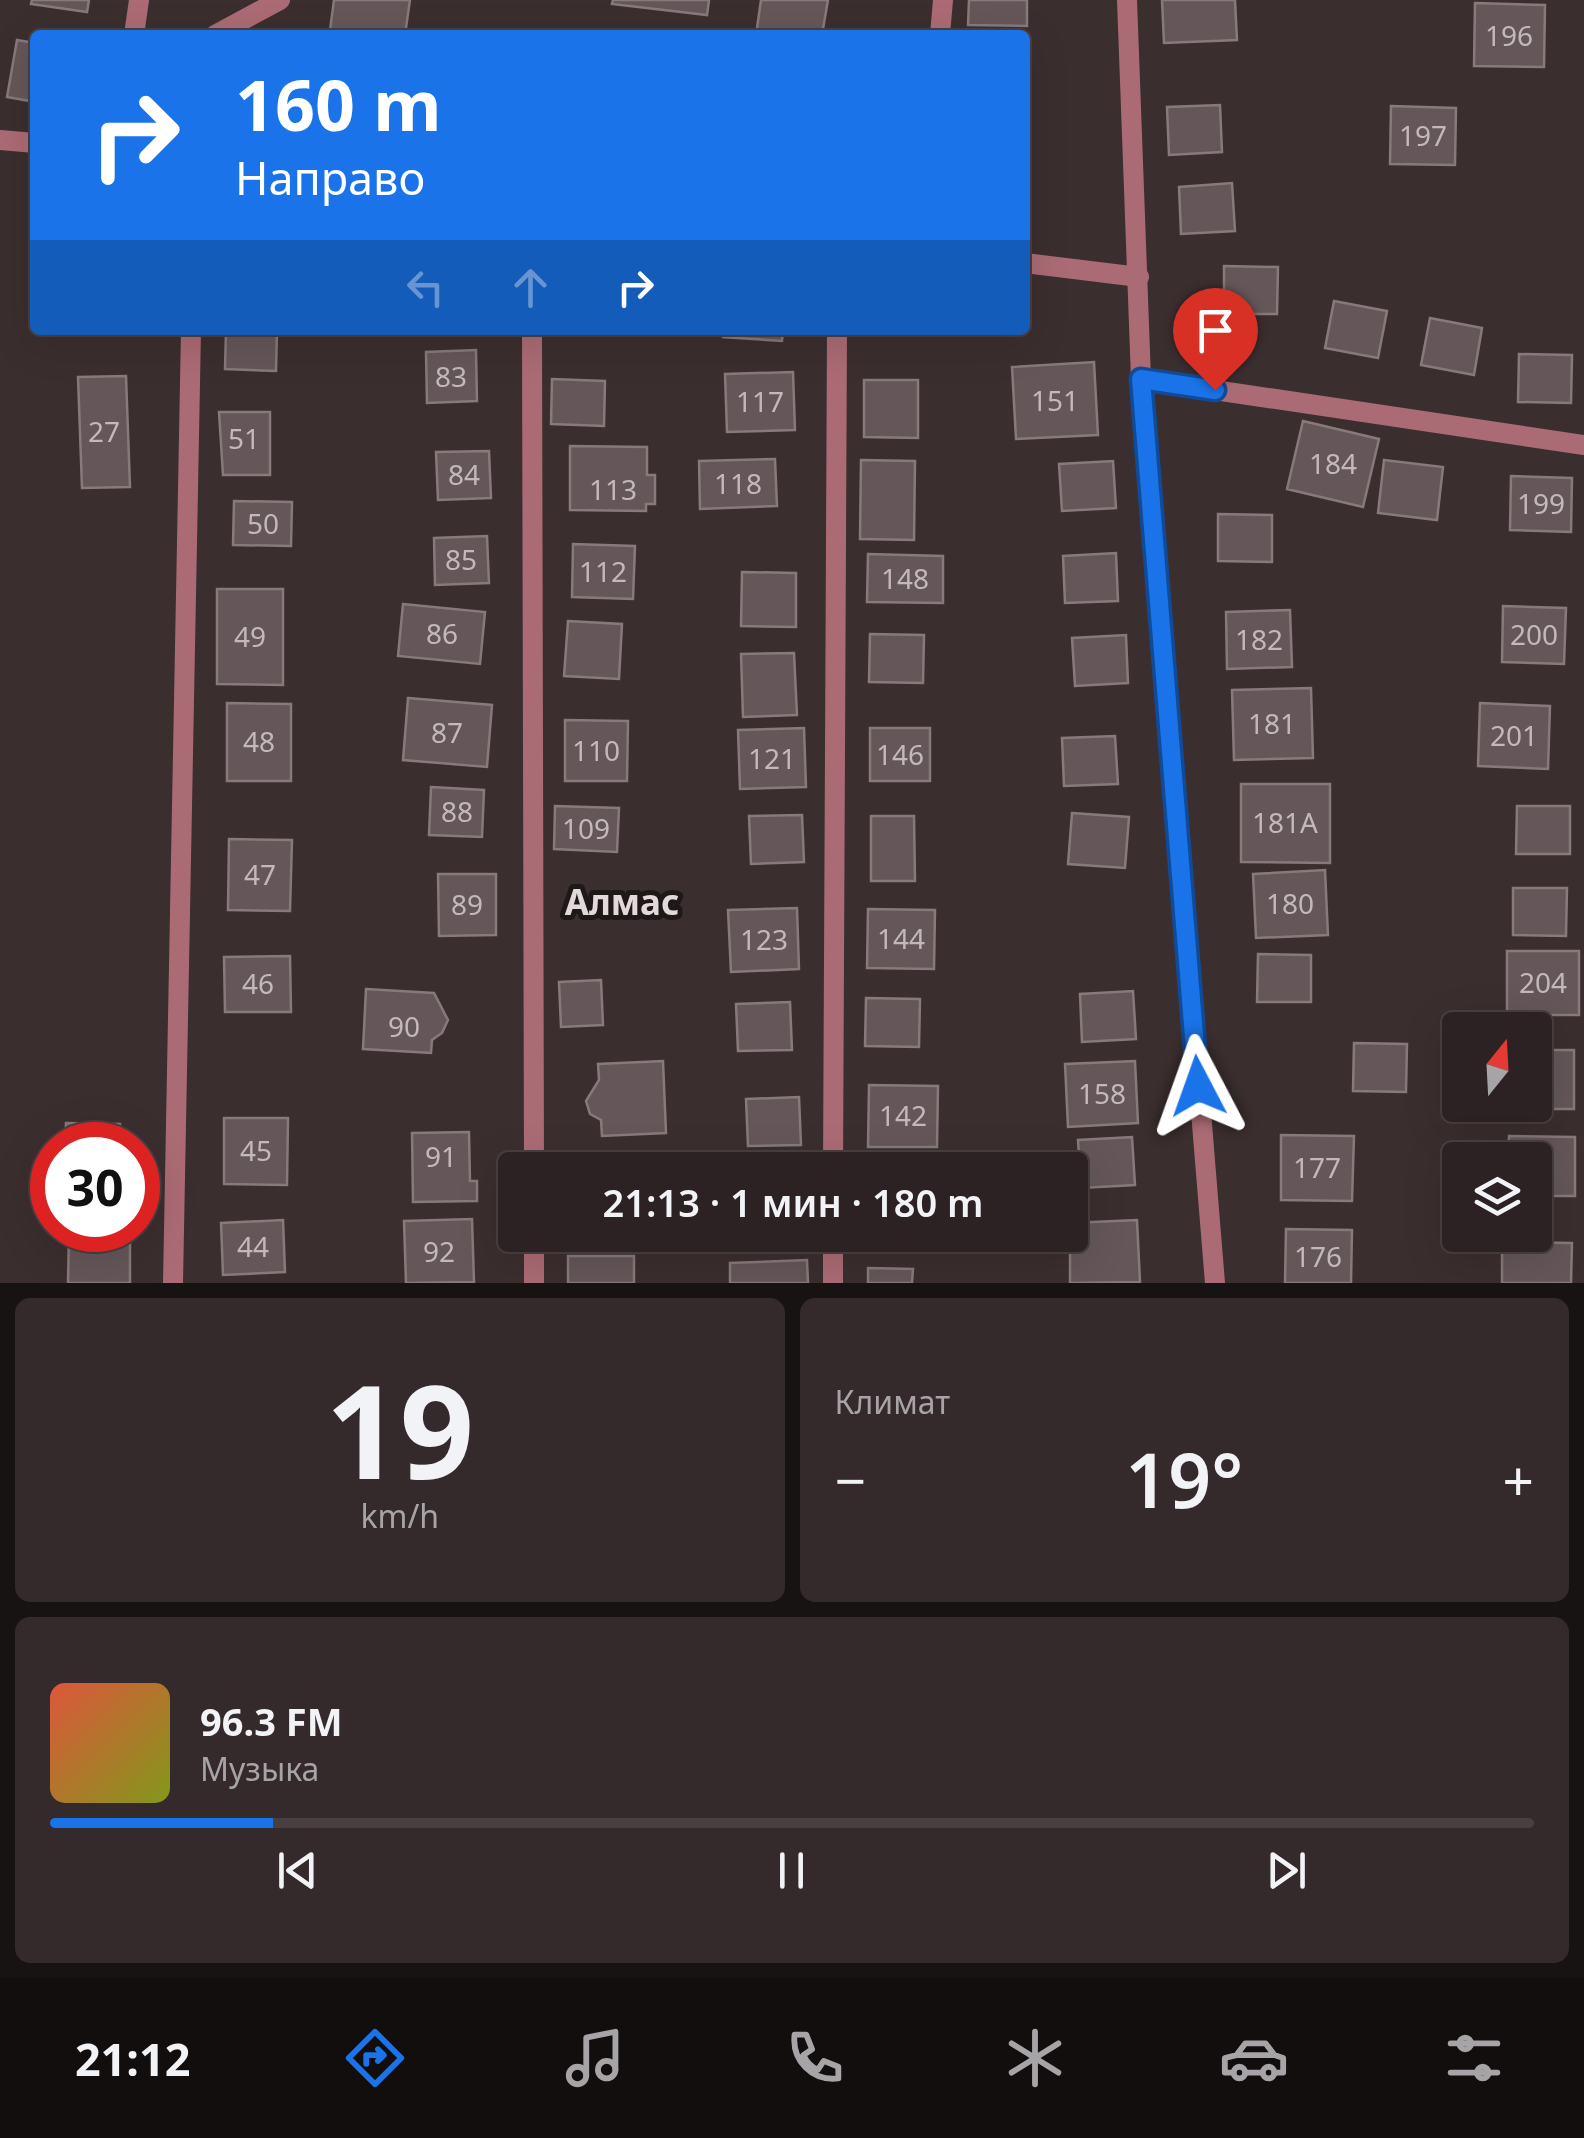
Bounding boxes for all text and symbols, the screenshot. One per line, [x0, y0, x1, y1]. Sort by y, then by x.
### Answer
house number: 196 [1485, 16, 1533, 54]
text: 160 m [235, 56, 442, 152]
icon: right [70, 70, 200, 200]
house number: 197 [1399, 116, 1447, 154]
text: Направо [235, 147, 425, 208]
icon: left [398, 260, 453, 315]
icon: ahead [503, 260, 558, 315]
icon: right [608, 260, 663, 315]
pin [1173, 288, 1258, 391]
icon: arrive [1188, 303, 1243, 358]
house number: 83 [435, 357, 467, 395]
house number: 151 [1031, 381, 1079, 419]
house number: 117 [736, 382, 784, 420]
house number: 27 [88, 412, 120, 450]
house number: 51 [228, 419, 260, 457]
house number: 184 [1309, 444, 1357, 482]
house number: 84 [448, 455, 480, 493]
house number: 118 [714, 464, 762, 502]
house number: 113 [589, 470, 637, 508]
house number: 199 [1517, 484, 1565, 522]
house number: 50 [247, 504, 279, 542]
house number: 85 [445, 540, 477, 578]
house number: 112 [579, 552, 627, 590]
house number: 148 [881, 559, 929, 597]
house number: 86 [426, 614, 458, 652]
house number: 200 [1510, 615, 1558, 653]
house number: 49 [234, 617, 266, 655]
house number: 182 [1235, 620, 1283, 658]
house number: 181 [1248, 704, 1296, 742]
house number: 87 [431, 713, 463, 751]
house number: 201 [1490, 716, 1538, 754]
house number: 48 [243, 722, 275, 760]
house number: 110 [572, 731, 620, 769]
house number: 146 [876, 735, 924, 773]
house number: 121 [748, 739, 796, 777]
house number: 88 [441, 792, 473, 830]
house number: 181А [1252, 803, 1318, 841]
house number: 109 [562, 809, 610, 847]
house number: 47 [244, 855, 276, 893]
district label: Алмас [565, 878, 679, 925]
house number: 180 [1266, 884, 1314, 922]
house number: 89 [451, 885, 483, 923]
house number: 144 [877, 919, 925, 957]
house number: 123 [740, 920, 788, 958]
house number: 204 [1519, 963, 1567, 1001]
house number: 46 [242, 964, 274, 1002]
house number: 90 [388, 1007, 420, 1045]
north arrow [1442, 1012, 1552, 1122]
map controls [1442, 1012, 1552, 1252]
position arrow [1146, 1034, 1250, 1138]
house number: 158 [1078, 1074, 1126, 1112]
house number: 142 [879, 1096, 927, 1134]
speed limit sign: 30 [30, 1122, 160, 1252]
house number: 45 [240, 1131, 272, 1169]
house number: 91 [425, 1137, 457, 1175]
button: layers [1442, 1142, 1552, 1252]
house number: 177 [1293, 1148, 1341, 1186]
text: 21:13 · 1 мин · 180 m [602, 1176, 984, 1228]
house number: 44 [237, 1227, 269, 1265]
house number: 92 [423, 1232, 455, 1270]
house number: 176 [1294, 1237, 1342, 1275]
text: 19 [325, 1340, 474, 1517]
text: Климат [835, 1380, 950, 1423]
text: 19° [1125, 1428, 1243, 1530]
text: − [835, 1442, 866, 1517]
text: + [1503, 1442, 1534, 1517]
text: km/h [360, 1494, 439, 1537]
text: 96.3 FM [200, 1695, 342, 1747]
text: Музыка [200, 1747, 319, 1790]
icon: previous [270, 1843, 325, 1898]
icon: pause [764, 1843, 819, 1898]
icon: next [1259, 1843, 1314, 1898]
icon: directions [340, 2023, 410, 2093]
icon: music [560, 2023, 630, 2093]
icon: phone [780, 2023, 850, 2093]
icon: climate [1000, 2023, 1070, 2093]
icon: car [1219, 2023, 1289, 2093]
icon: filters [1439, 2023, 1509, 2093]
text: 21:12 [75, 2028, 190, 2089]

